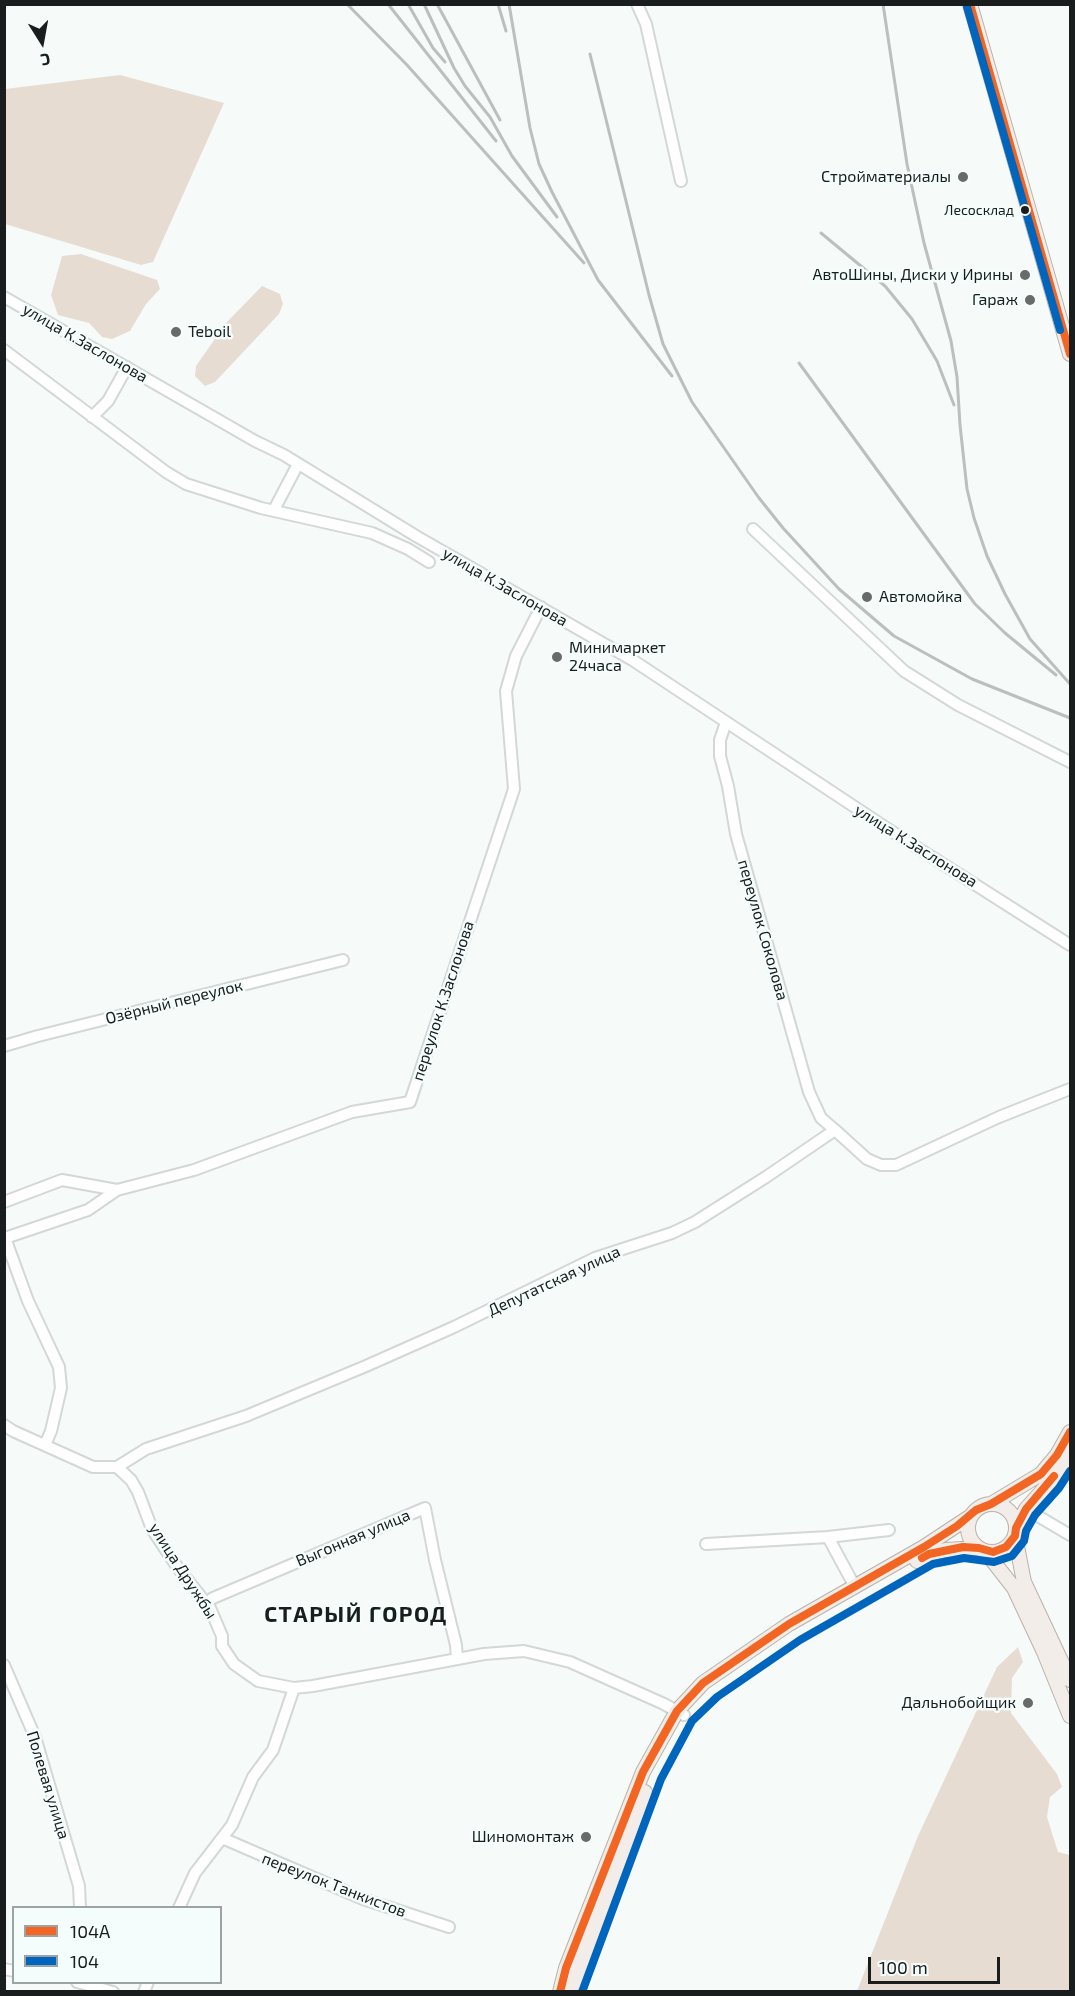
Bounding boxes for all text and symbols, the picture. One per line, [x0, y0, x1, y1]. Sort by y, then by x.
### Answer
north arrow [12, 12, 72, 72]
text: С [39, 50, 52, 70]
place label: Стройматериалы [821, 167, 951, 187]
marker: Стройматериалы [956, 170, 970, 184]
place label: Лесосклад [944, 202, 1014, 218]
marker: Лесосклад [1019, 204, 1031, 216]
place label: АвтоШины, Диски у Ирины [812, 265, 1013, 285]
marker: АвтоШины, Диски у Ирины [1018, 268, 1032, 282]
place label: Гараж [972, 290, 1018, 310]
marker: Гараж [1023, 293, 1037, 307]
street label: улица К.Заслонова [19, 299, 151, 387]
place label: Teboil [188, 322, 231, 342]
marker: Teboil [169, 325, 183, 339]
street label: улица К.Заслонова [439, 543, 571, 631]
place label: Автомойка [879, 587, 962, 607]
marker: Автомойка [860, 590, 874, 604]
place label: Минимаркет 24часа [569, 638, 666, 676]
marker: Минимаркет 24часа [550, 650, 564, 664]
street label: улица К.Заслонова [851, 800, 981, 892]
street label: переулок Соколова [734, 857, 792, 1003]
street label: переулок К.Заслонова [408, 919, 478, 1083]
street label: Озёрный переулок [103, 976, 245, 1028]
street label: Депутатская улица [485, 1242, 623, 1320]
street label: Выгонная улица [293, 1505, 413, 1571]
street label: улица Дружбы [145, 1519, 221, 1623]
district label: СТАРЫЙ ГОРОД [264, 1602, 448, 1628]
place label: Дальнобойщик [901, 1693, 1016, 1713]
marker: Дальнобойщик [1021, 1696, 1035, 1710]
street label: Полевая улица [22, 1729, 74, 1841]
place label: Шиномонтаж [472, 1827, 574, 1847]
marker: Шиномонтаж [579, 1830, 593, 1844]
street label: переулок Танкистов [259, 1849, 409, 1921]
legend [12, 1906, 222, 1984]
text: 104А [70, 1920, 110, 1942]
scale bar [871, 1945, 1003, 1983]
text: 104 [70, 1950, 99, 1972]
text: 100 m [879, 1956, 928, 1978]

